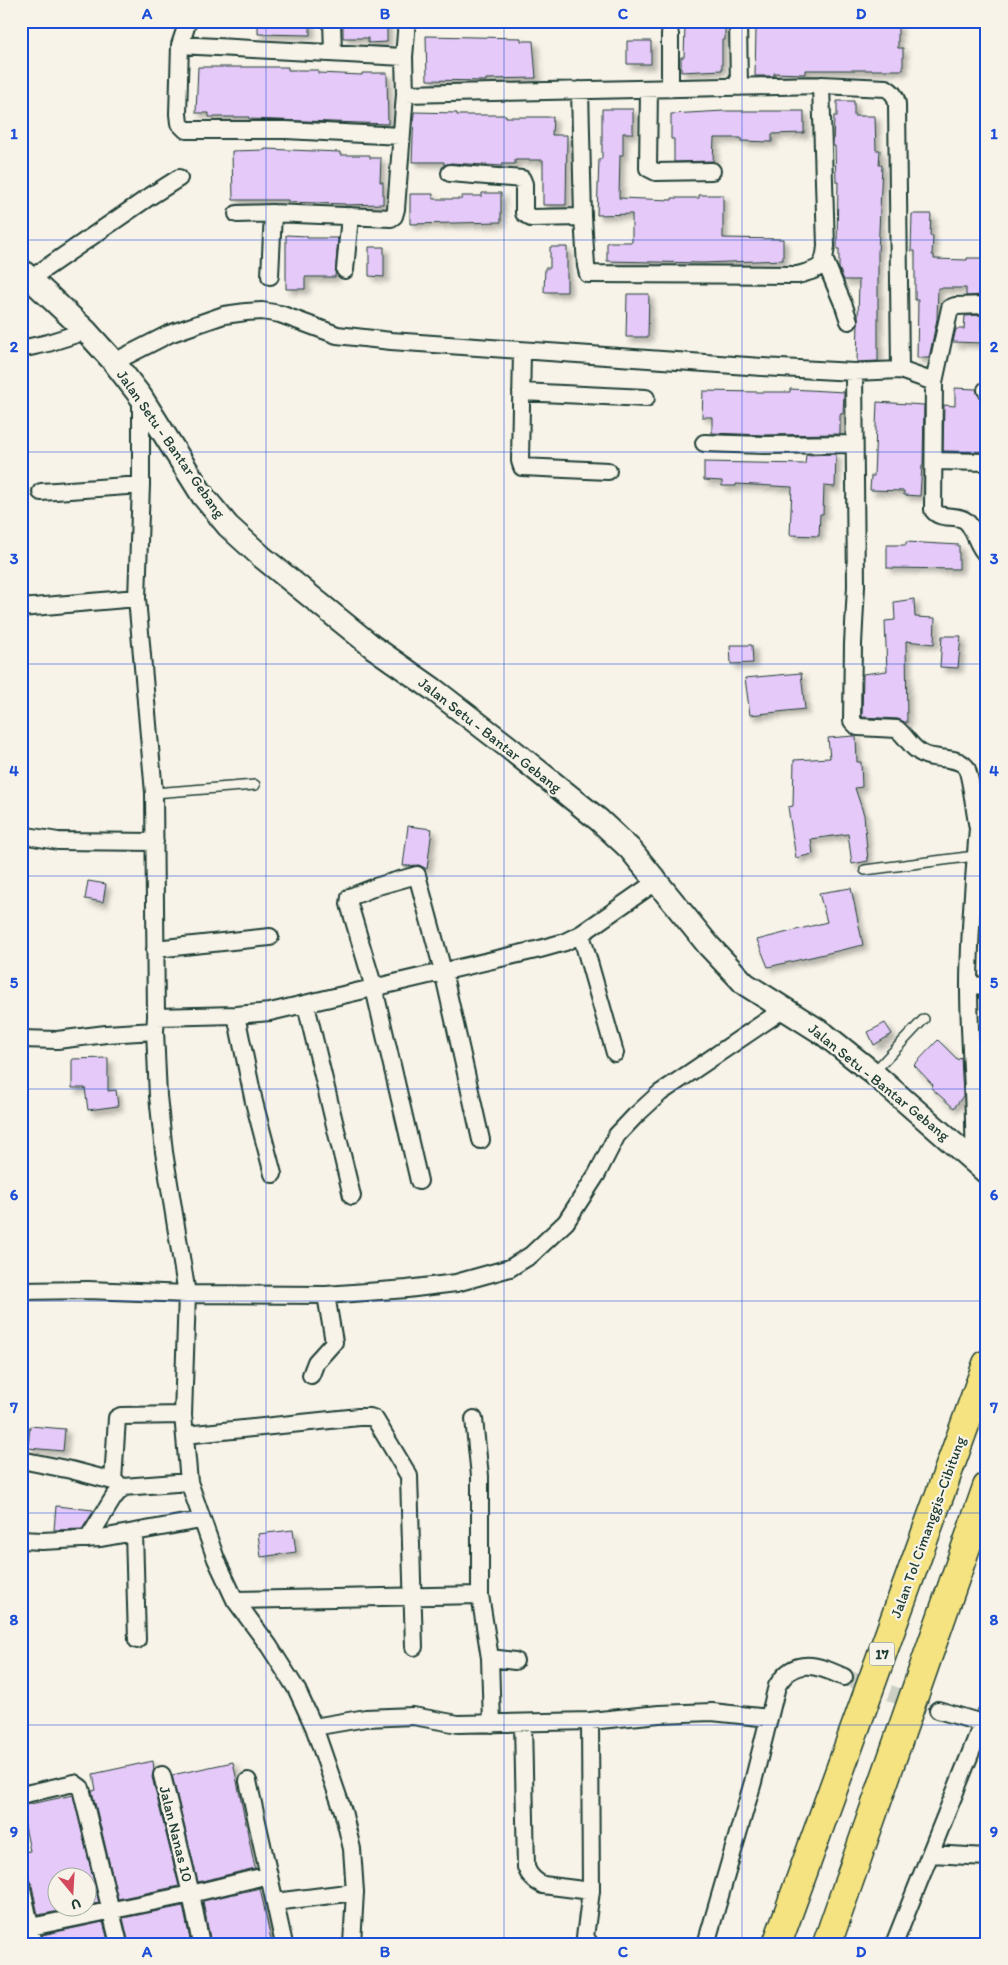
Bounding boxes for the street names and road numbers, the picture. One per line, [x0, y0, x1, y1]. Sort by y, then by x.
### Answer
street label: Jalan Setu - Bantar Gebang [113, 366, 229, 522]
street label: Jalan Setu - Bantar Gebang [415, 673, 565, 797]
street label: Jalan Setu - Bantar Gebang [805, 1019, 954, 1145]
street label: Jalan Tol Cimanggis–Cibitung [887, 1433, 969, 1620]
road number: 17 [870, 1642, 894, 1666]
street label: Jalan Nanas 10 [155, 1784, 197, 1884]

